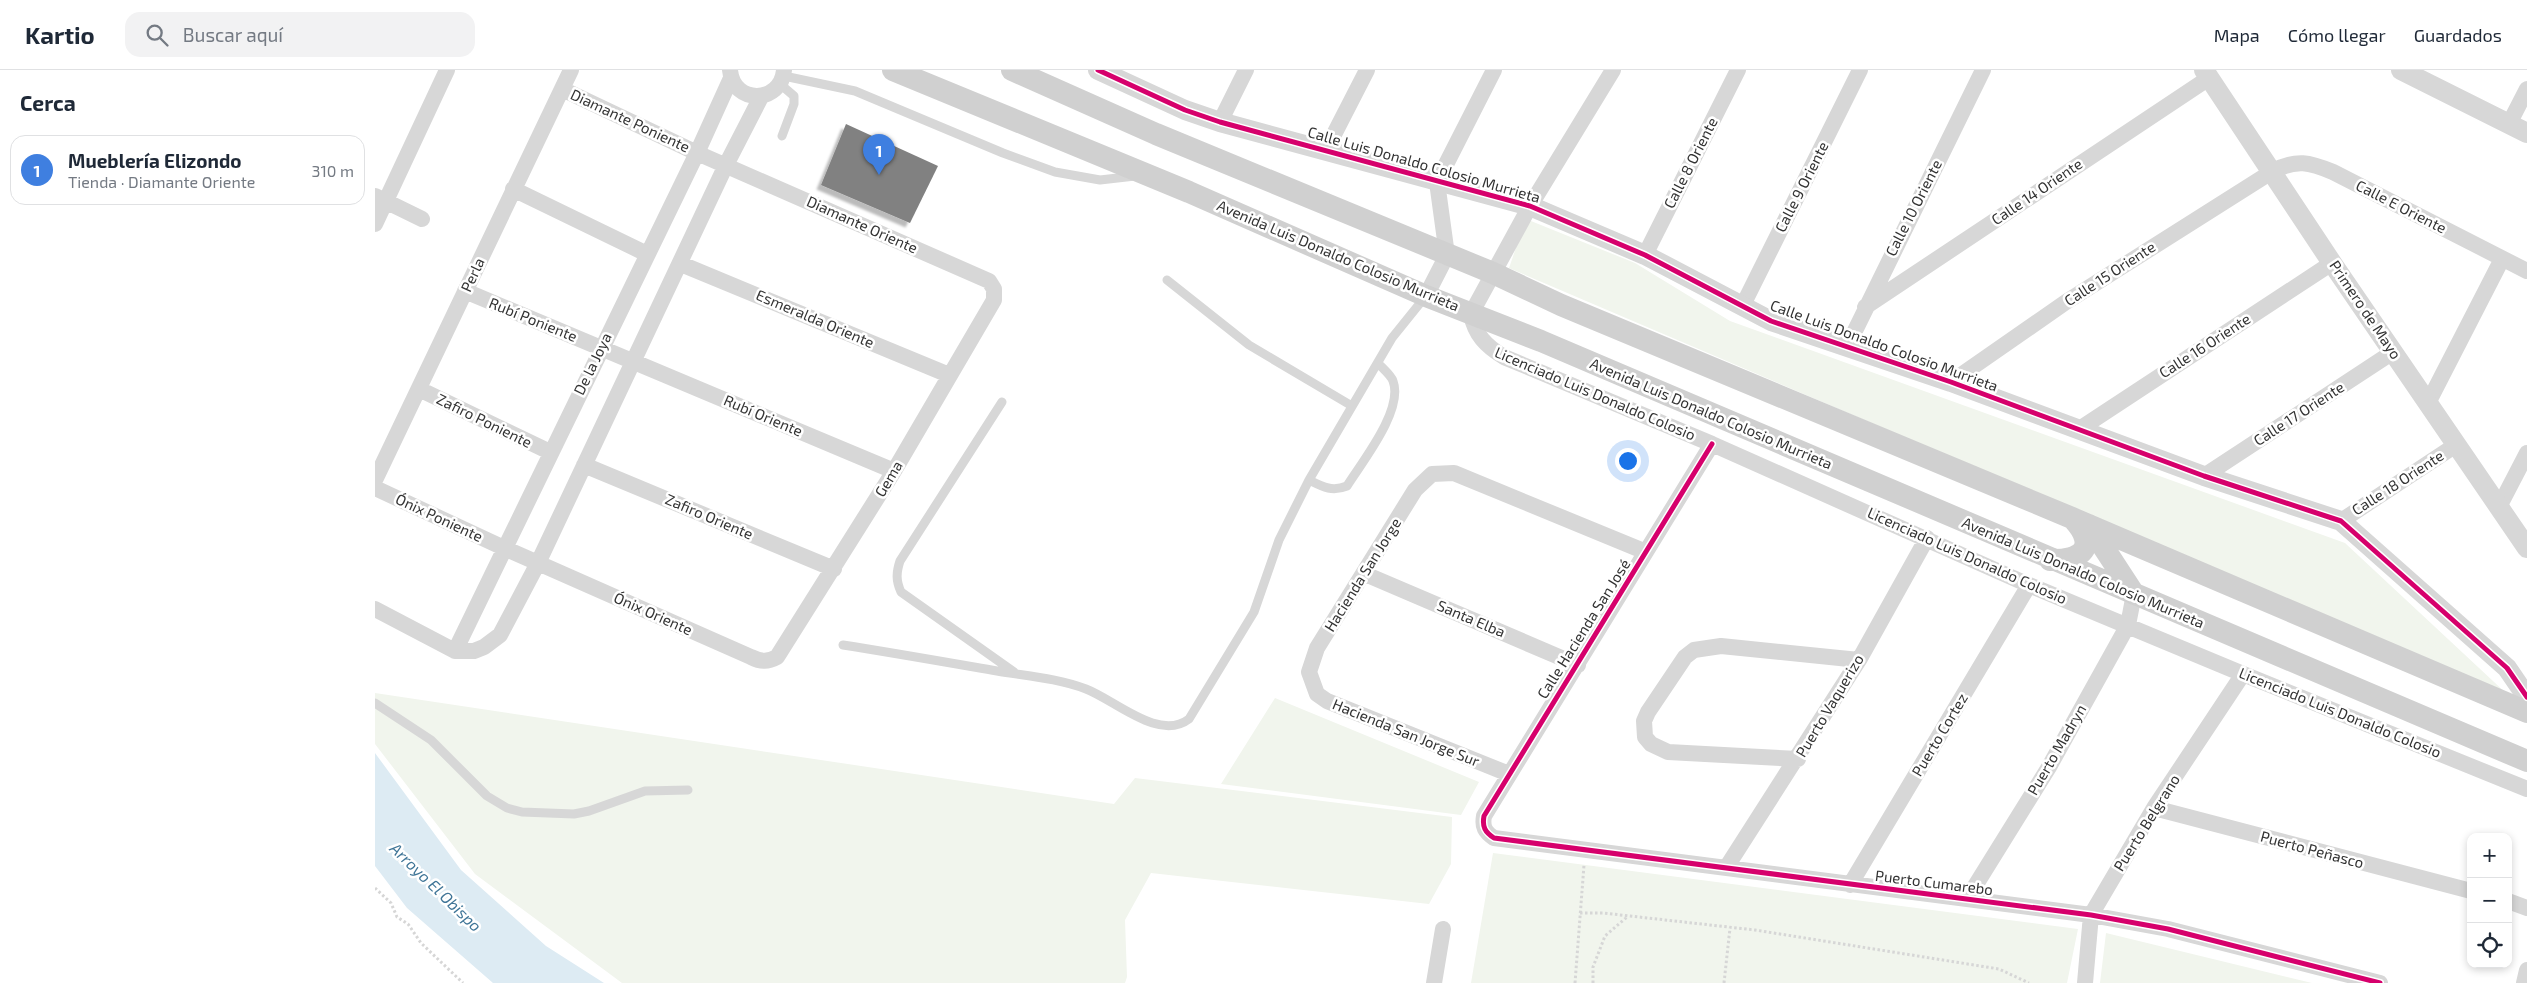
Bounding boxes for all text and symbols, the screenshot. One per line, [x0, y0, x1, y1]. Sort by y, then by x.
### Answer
search box [125, 12, 475, 57]
text: Kartio [25, 20, 95, 49]
icon: search [143, 21, 171, 49]
text: Buscar aquí [183, 23, 283, 46]
text: Mapa [2214, 24, 2260, 46]
text: Cómo llegar [2288, 24, 2386, 46]
text: Guardados [2414, 24, 2502, 46]
street label: Diamante Poniente [568, 85, 693, 156]
text: Cerca [20, 90, 76, 115]
street label: Calle 8 Oriente [1659, 114, 1721, 211]
street label: Calle Luis Donaldo Colosio Murrieta [1306, 122, 1543, 206]
pin: 1 [863, 134, 895, 175]
street label: Calle 9 Oriente [1771, 138, 1832, 235]
text: Mueblería Elizondo [68, 149, 242, 172]
street label: Calle 14 Oriente [1987, 154, 2085, 228]
street label: Calle 10 Oriente [1881, 156, 1945, 259]
text: 1 [34, 161, 40, 180]
text: 310 m [312, 161, 354, 180]
text: Tienda · Diamante Oriente [68, 172, 255, 191]
street label: Calle E Oriente [2353, 176, 2450, 237]
street label: Diamante Oriente [804, 192, 921, 257]
street label: Avenida Luis Donaldo Colosio Murrieta [1214, 196, 1462, 314]
street label: Calle 15 Oriente [2061, 237, 2158, 309]
street label: Perla [456, 255, 488, 294]
street label: Primero de Mayo [2326, 257, 2406, 362]
street label: Esmeralda Oriente [754, 285, 877, 351]
street label: Rubí Poniente [487, 293, 580, 345]
street label: Calle Luis Donaldo Colosio Murrieta [1768, 295, 2001, 395]
street label: Calle 16 Oriente [2155, 309, 2254, 381]
street label: De la Joya [569, 330, 615, 397]
street label: Licenciado Luis Donaldo Colosio [1492, 343, 1698, 444]
street label: Avenida Luis Donaldo Colosio Murrieta [1587, 354, 1835, 472]
street label: Calle 17 Oriente [2250, 377, 2347, 449]
street label: Zafiro Poniente [434, 389, 535, 451]
street label: Rubí Oriente [721, 390, 805, 440]
street label: Calle 18 Oriente [2348, 446, 2447, 519]
your location [1615, 448, 1641, 474]
street label: Gema [870, 457, 906, 500]
street label: Ónix Poniente [393, 489, 486, 545]
street label: Zafiro Oriente [663, 489, 756, 543]
street label: Licenciado Luis Donaldo Colosio [1865, 503, 2070, 607]
street label: Avenida Luis Donaldo Colosio Murrieta [1959, 513, 2207, 631]
street label: Hacienda San Jorge [1320, 514, 1404, 635]
street label: Calle Hacienda San José [1533, 555, 1633, 702]
street label: Ónix Oriente [611, 588, 695, 638]
street label: Santa Elba [1435, 596, 1508, 640]
street label: Puerto Vaquerizo [1791, 651, 1867, 760]
street label: Licenciado Luis Donaldo Colosio [2237, 663, 2444, 761]
street label: Puerto Cortez [1907, 690, 1971, 779]
street label: Hacienda San Jorge Sur [1330, 694, 1483, 770]
street label: Puerto Madryn [2023, 701, 2089, 798]
street label: Puerto Belgrano [2109, 771, 2183, 874]
street label: Puerto Peñasco [2259, 827, 2366, 871]
map controls [2467, 833, 2512, 968]
button: + [2467, 833, 2512, 878]
water label: Arroyo El Obispo [385, 838, 486, 936]
street label: Puerto Cumarebo [1874, 866, 1994, 898]
button: − [2467, 878, 2512, 923]
button: locate [2467, 923, 2512, 968]

